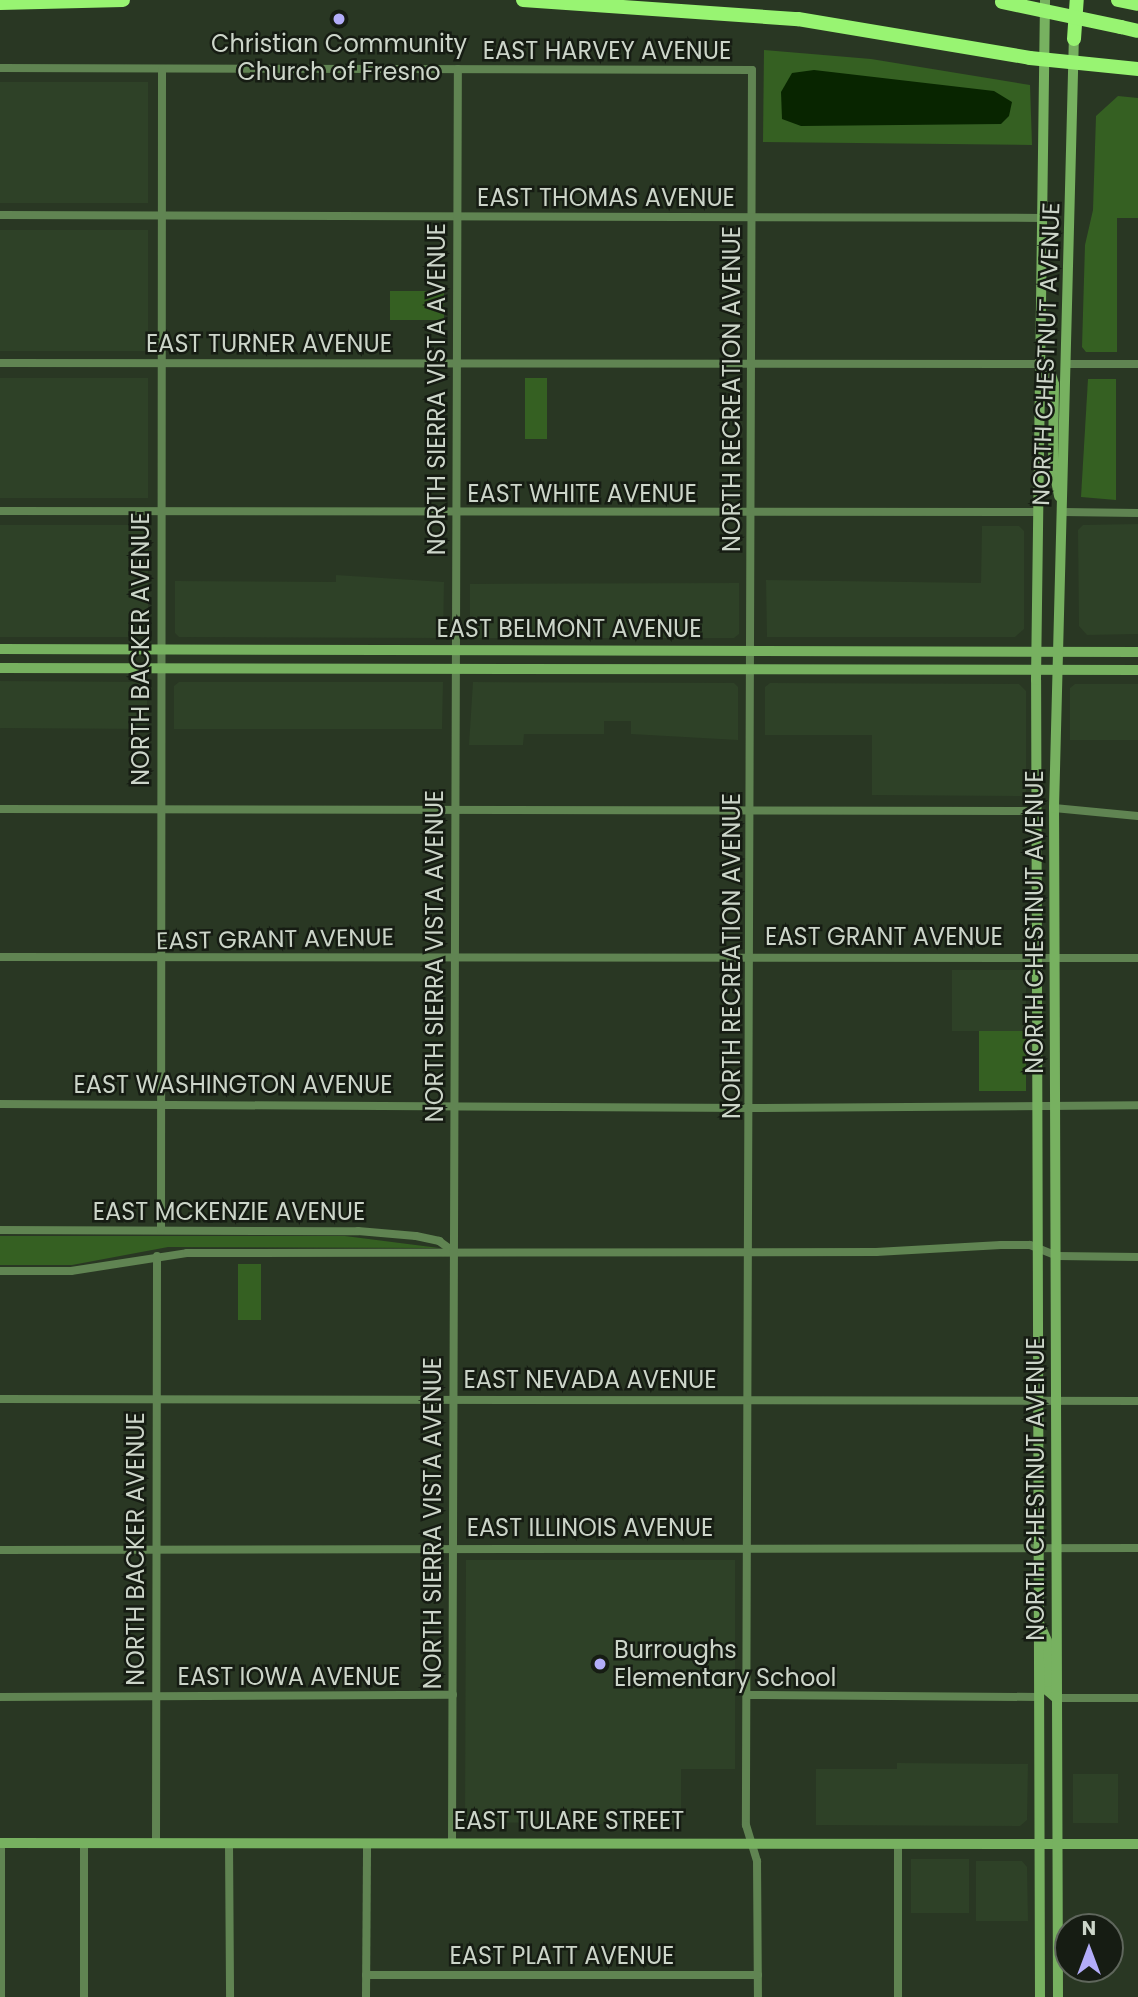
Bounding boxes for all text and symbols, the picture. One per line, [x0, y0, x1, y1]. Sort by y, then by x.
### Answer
marker: Christian Community Church of Fresno [331, 11, 347, 27]
place label: Christian Community Church of Fresno [211, 30, 467, 86]
street label: EAST HARVEY AVENUE [483, 37, 731, 65]
street label: EAST THOMAS AVENUE [477, 184, 735, 212]
street label: NORTH CHESTNUT AVENUE [1026, 202, 1066, 506]
street label: NORTH SIERRA VISTA AVENUE [423, 223, 451, 555]
street label: NORTH RECREATION AVENUE [718, 226, 746, 552]
street label: EAST TURNER AVENUE [146, 330, 392, 358]
street label: EAST WHITE AVENUE [467, 480, 697, 508]
street label: NORTH BACKER AVENUE [127, 512, 155, 786]
street label: EAST BELMONT AVENUE [436, 615, 702, 643]
street label: NORTH CHESTNUT AVENUE [1021, 770, 1049, 1074]
street label: NORTH SIERRA VISTA AVENUE [421, 790, 449, 1122]
street label: NORTH RECREATION AVENUE [718, 793, 746, 1119]
street label: EAST GRANT AVENUE [156, 923, 394, 955]
street label: EAST GRANT AVENUE [765, 923, 1003, 951]
street label: EAST WASHINGTON AVENUE [74, 1071, 392, 1099]
street label: EAST MCKENZIE AVENUE [93, 1198, 365, 1226]
street label: NORTH CHESTNUT AVENUE [1022, 1337, 1050, 1641]
street label: NORTH SIERRA VISTA AVENUE [419, 1357, 447, 1689]
street label: EAST NEVADA AVENUE [463, 1366, 717, 1394]
street label: NORTH BACKER AVENUE [122, 1412, 150, 1686]
street label: EAST ILLINOIS AVENUE [467, 1514, 713, 1542]
place label: Burroughs Elementary School [614, 1636, 837, 1692]
marker: Burroughs Elementary School [592, 1656, 608, 1672]
street label: EAST IOWA AVENUE [178, 1663, 400, 1691]
street label: EAST TULARE STREET [454, 1807, 684, 1835]
north arrow [1054, 1913, 1124, 1983]
text: N [1082, 1915, 1096, 1942]
street label: EAST PLATT AVENUE [450, 1942, 674, 1970]

